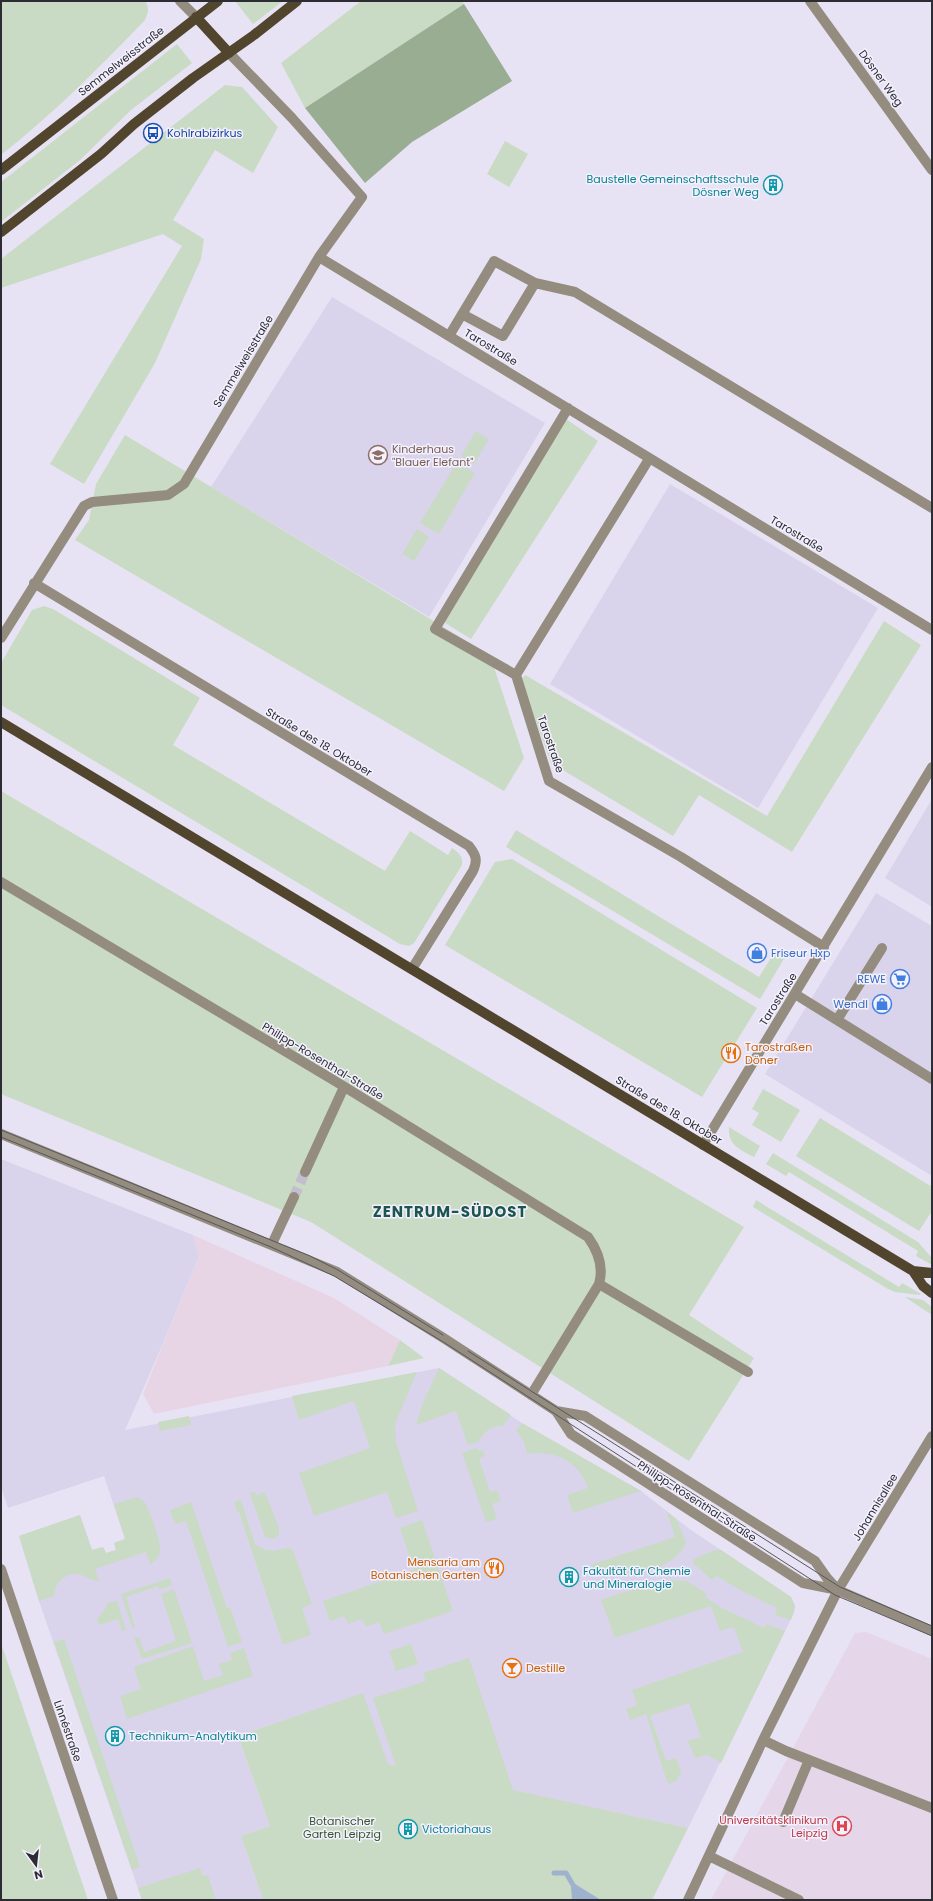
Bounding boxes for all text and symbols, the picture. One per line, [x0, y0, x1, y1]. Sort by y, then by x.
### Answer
street label: Semmelweisstraße [75, 22, 168, 100]
street label: Dösner Weg [855, 46, 907, 110]
bus stop icon: Kohlrabizirkus [142, 122, 164, 144]
place label: Kohlrabizirkus [167, 125, 243, 141]
place label: Baustelle Gemeinschaftsschule Dösner Weg [586, 171, 759, 200]
building icon: Baustelle Gemeinschaftsschule Dösner Weg [762, 174, 784, 196]
street label: Semmelweisstraße [209, 312, 277, 410]
street label: Tarostraße [461, 325, 521, 369]
place label: Kinderhaus "Blauer Elefant" [392, 441, 473, 470]
school or university icon: Kinderhaus "Blauer Elefant" [367, 444, 389, 466]
street label: Tarostraße [767, 512, 827, 556]
street label: Straße des 18. Oktober [263, 704, 375, 780]
street label: Tarostraße [534, 713, 568, 775]
shop icon: Friseur Hxp [746, 942, 768, 964]
place label: Friseur Hxp [771, 945, 830, 961]
supermarket icon: REWE [889, 968, 911, 990]
street label: Tarostraße [755, 969, 801, 1029]
place label: REWE [857, 971, 886, 987]
shop icon: Wendl [871, 993, 893, 1015]
place label: Wendl [833, 996, 868, 1012]
street label: Philipp-Rosenthal-Straße [259, 1018, 387, 1104]
place label: Tarostraßen Döner [745, 1039, 812, 1068]
restaurant icon: Tarostraßen Döner [720, 1042, 742, 1064]
street label: Straße des 18. Oktober [613, 1072, 725, 1148]
district label: ZENTRUM-SÜDOST [373, 1201, 527, 1222]
street label: Philipp-Rosenthal-Straße [634, 1456, 760, 1546]
street label: Johannisallee [848, 1470, 902, 1544]
place label: Mensaria am Botanischen Garten [371, 1554, 480, 1583]
restaurant icon: Mensaria am Botanischen Garten [483, 1557, 505, 1579]
place label: Fakultät für Chemie und Mineralogie [583, 1563, 691, 1592]
building icon: Fakultät für Chemie und Mineralogie [558, 1566, 580, 1588]
bar icon: Destille [501, 1657, 523, 1679]
place label: Destille [526, 1660, 565, 1676]
street label: Linnéstraße [50, 1698, 86, 1764]
building icon: Technikum-Analytikum [104, 1725, 126, 1747]
place label: Technikum-Analytikum [129, 1728, 257, 1744]
place label: Universitätsklinikum Leipzig [719, 1812, 828, 1841]
park label: Botanischer Garten Leipzig [303, 1813, 381, 1842]
hospital icon: Universitätsklinikum Leipzig [831, 1815, 853, 1837]
building icon: Victoriahaus [397, 1818, 419, 1840]
place label: Victoriahaus [422, 1821, 492, 1837]
north arrow [16, 1845, 56, 1885]
text: N [33, 1866, 45, 1883]

